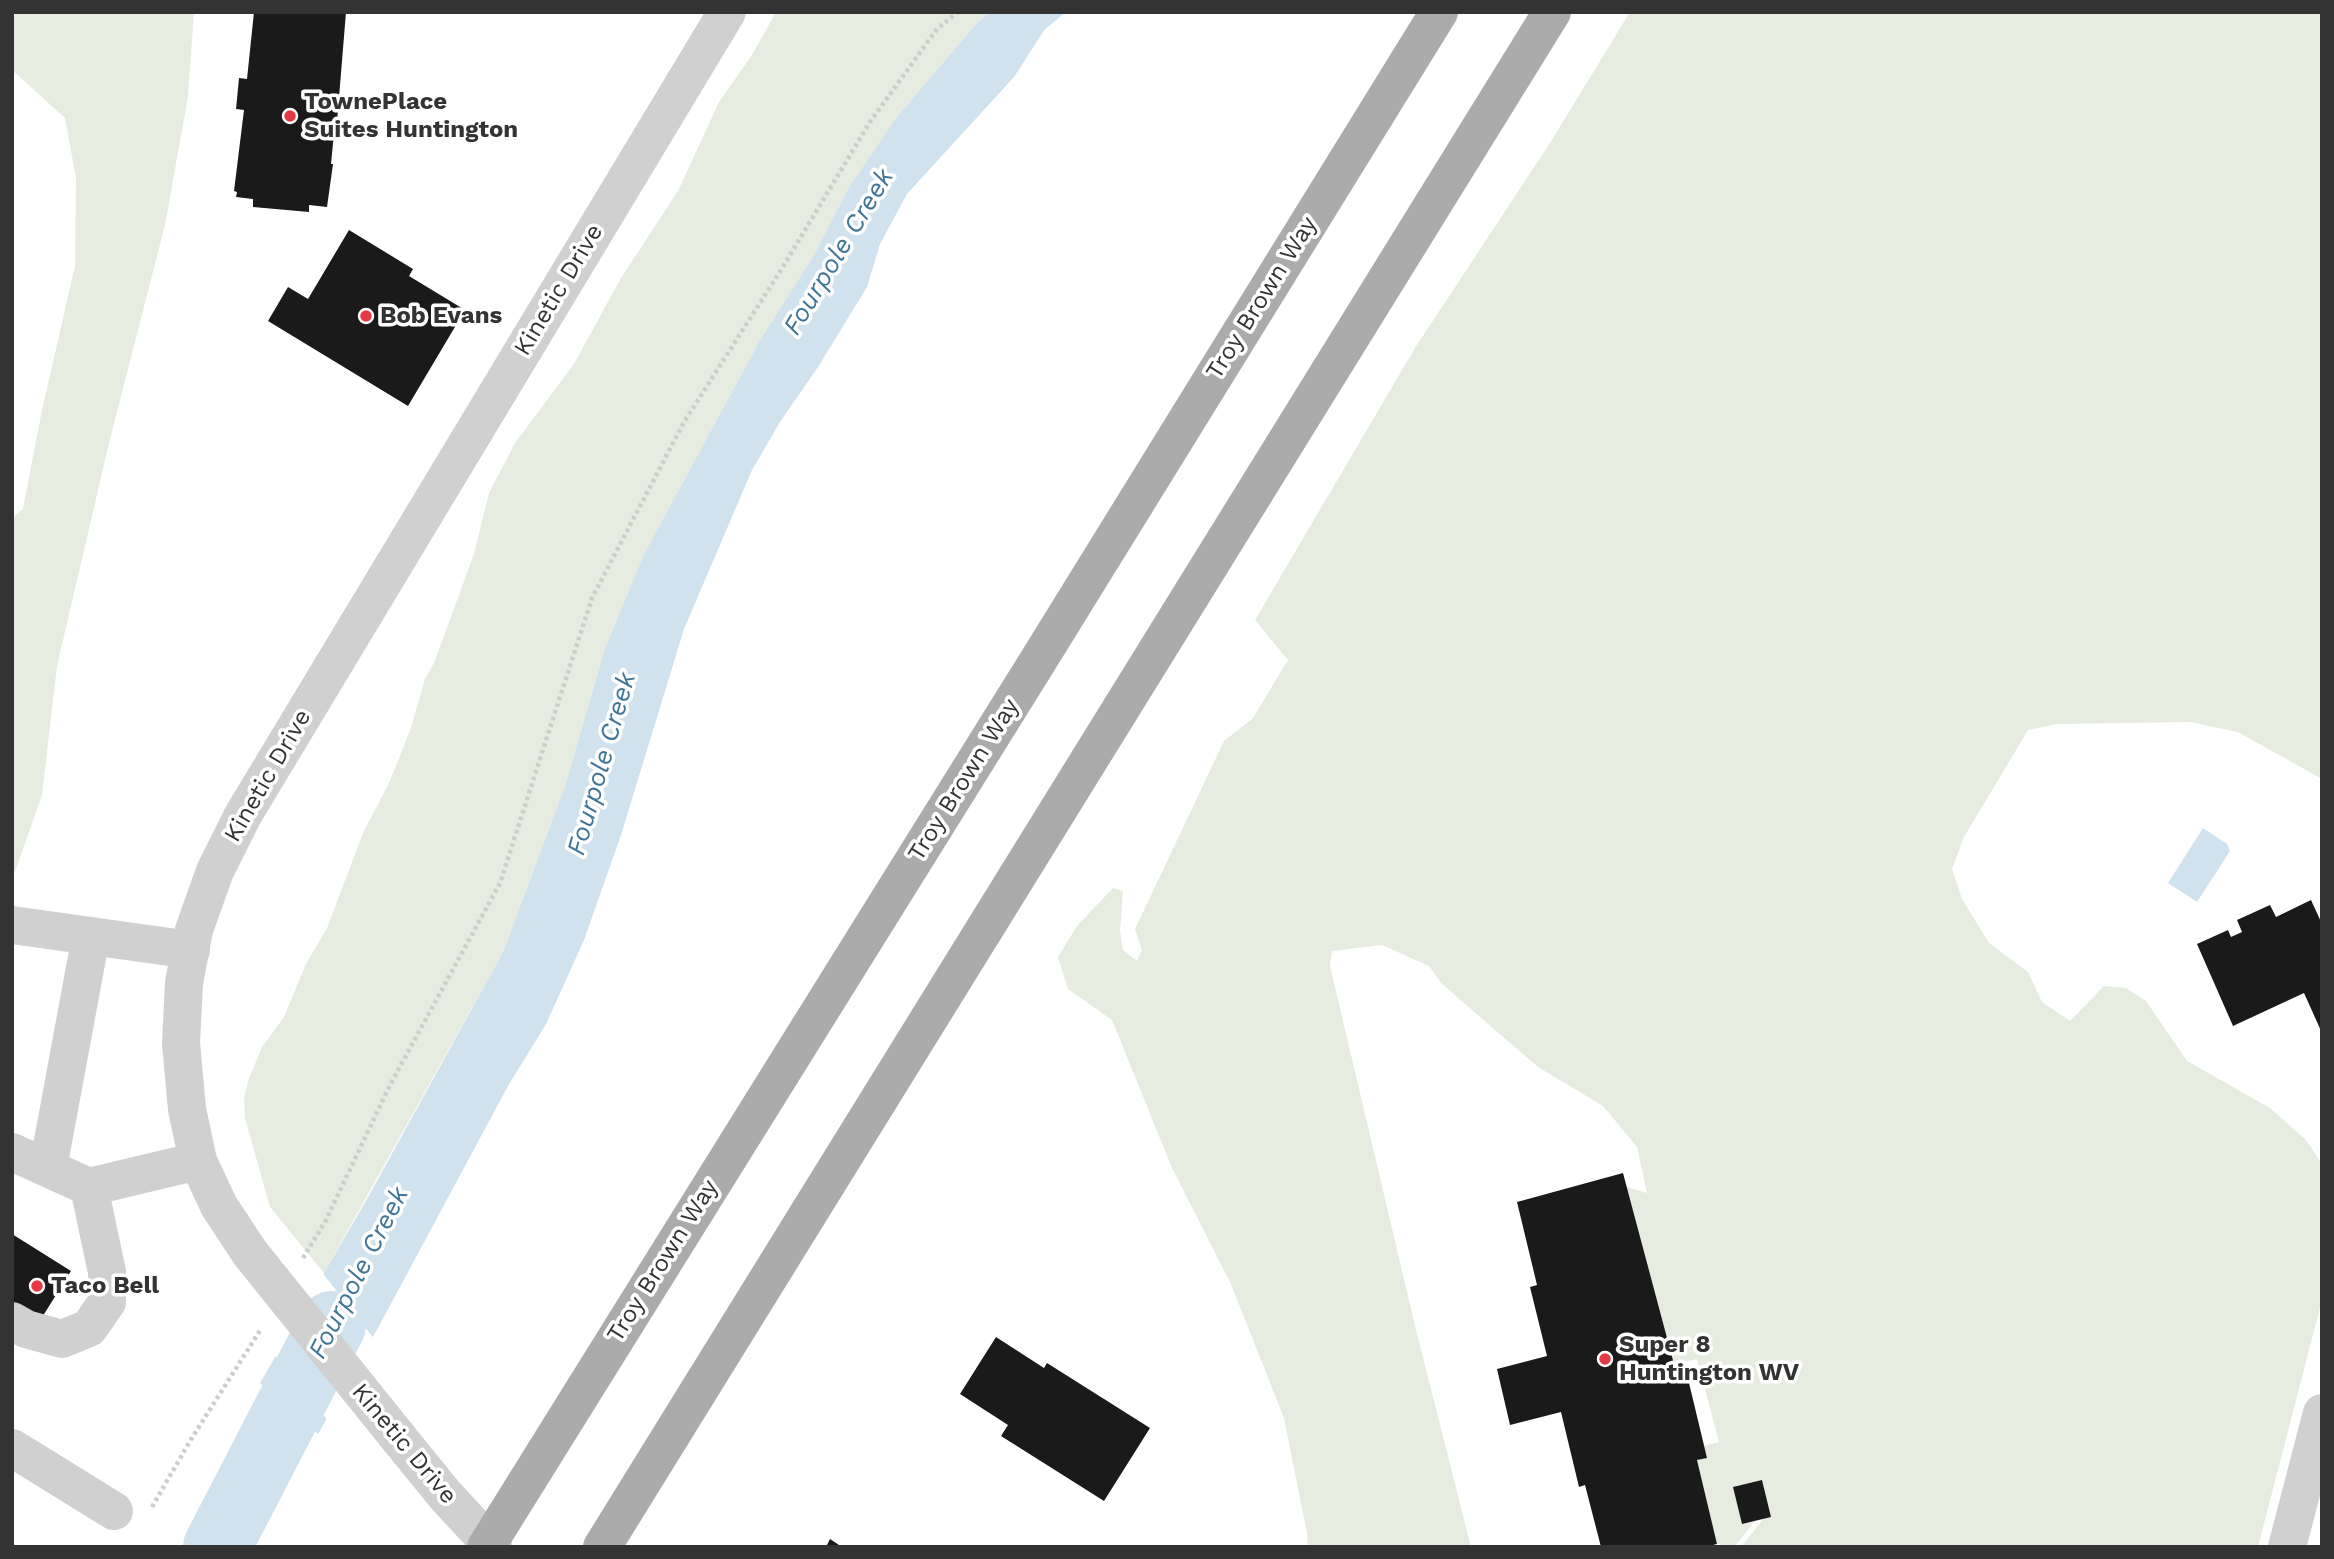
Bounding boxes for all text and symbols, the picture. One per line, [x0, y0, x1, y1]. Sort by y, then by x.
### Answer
place label: TownePlace Suites Huntington [304, 88, 518, 144]
marker: TownePlace Suites Huntington [282, 108, 298, 124]
water label: Fourpole Creek [777, 163, 901, 341]
street label: Troy Brown Way [1200, 211, 1324, 385]
street label: Kinetic Drive [508, 219, 610, 361]
place label: Bob Evans [380, 302, 502, 330]
marker: Bob Evans [358, 308, 374, 324]
water label: Fourpole Creek [561, 669, 643, 859]
street label: Troy Brown Way [902, 693, 1026, 867]
street label: Kinetic Drive [218, 705, 318, 847]
street label: Troy Brown Way [601, 1174, 725, 1348]
water label: Fourpole Creek [302, 1182, 416, 1364]
place label: Taco Bell [51, 1272, 159, 1300]
marker: Taco Bell [29, 1278, 45, 1294]
place label: Super 8 Huntington WV [1619, 1331, 1799, 1387]
marker: Super 8 Huntington WV [1597, 1351, 1613, 1367]
street label: Kinetic Drive [345, 1378, 463, 1510]

